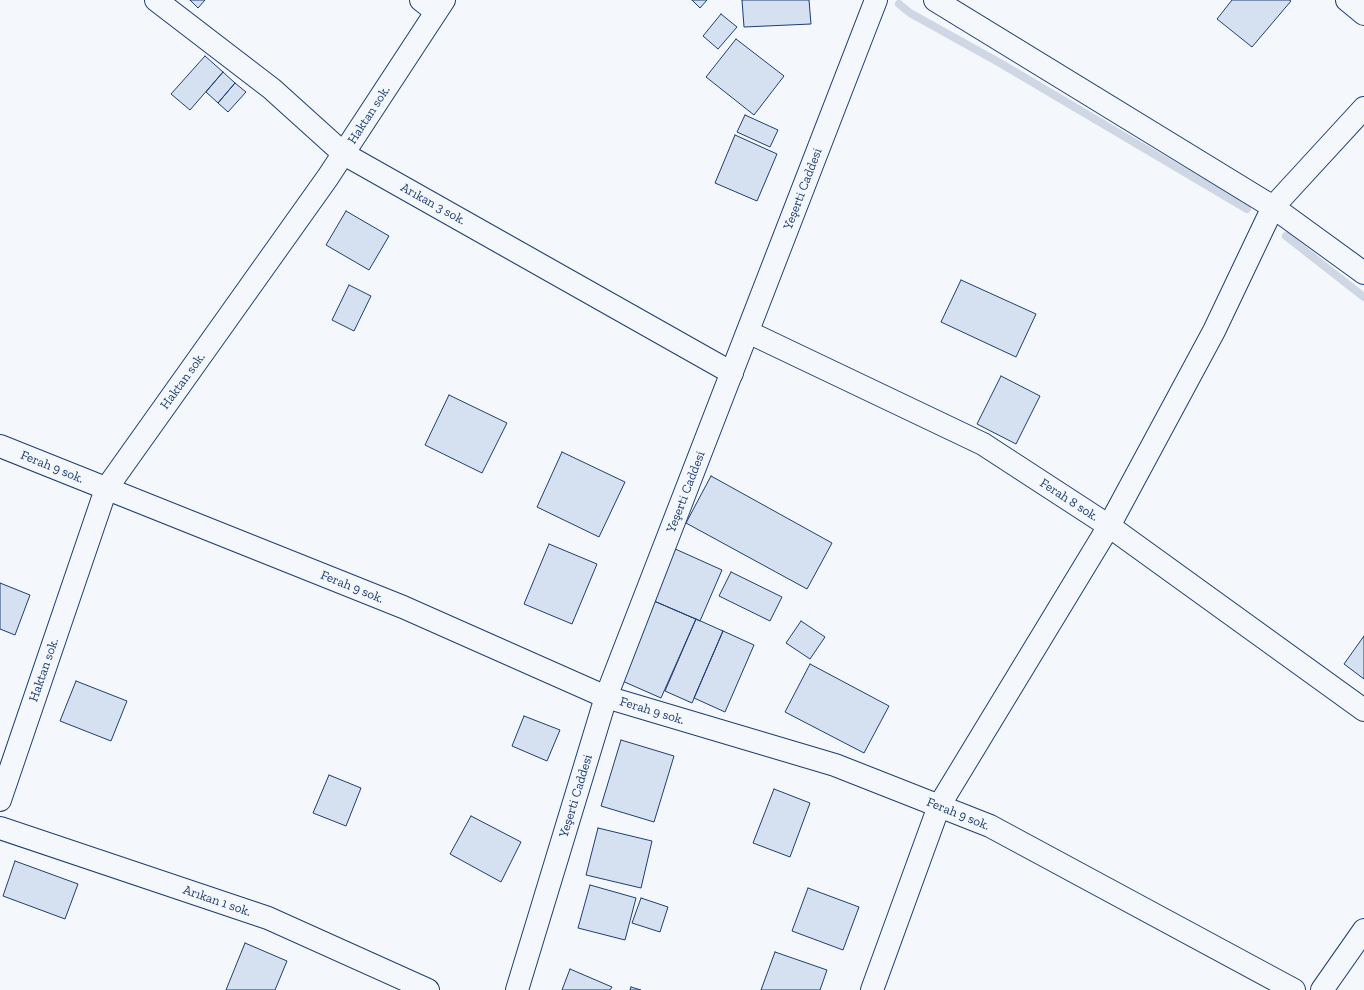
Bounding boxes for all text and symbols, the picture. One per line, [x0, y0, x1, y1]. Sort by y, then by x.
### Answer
street label: Haktan sok. [344, 83, 394, 147]
street label: Yeşerti Caddesi [780, 146, 826, 232]
street label: Arıkan 3 sok. [398, 180, 468, 228]
street label: Haktan sok. [157, 350, 209, 412]
street label: Ferah 9 sok. [18, 447, 86, 487]
street label: Yeşerti Caddesi [663, 449, 709, 535]
street label: Ferah 8 sok. [1037, 475, 1101, 525]
street label: Ferah 9 sok. [318, 567, 386, 607]
street label: Haktan sok. [26, 636, 62, 704]
street label: Ferah 9 sok. [618, 694, 686, 728]
street label: Yeşerti Caddesi [556, 753, 596, 839]
street label: Ferah 9 sok. [924, 794, 992, 834]
street label: Arıkan 1 sok. [181, 882, 253, 920]

